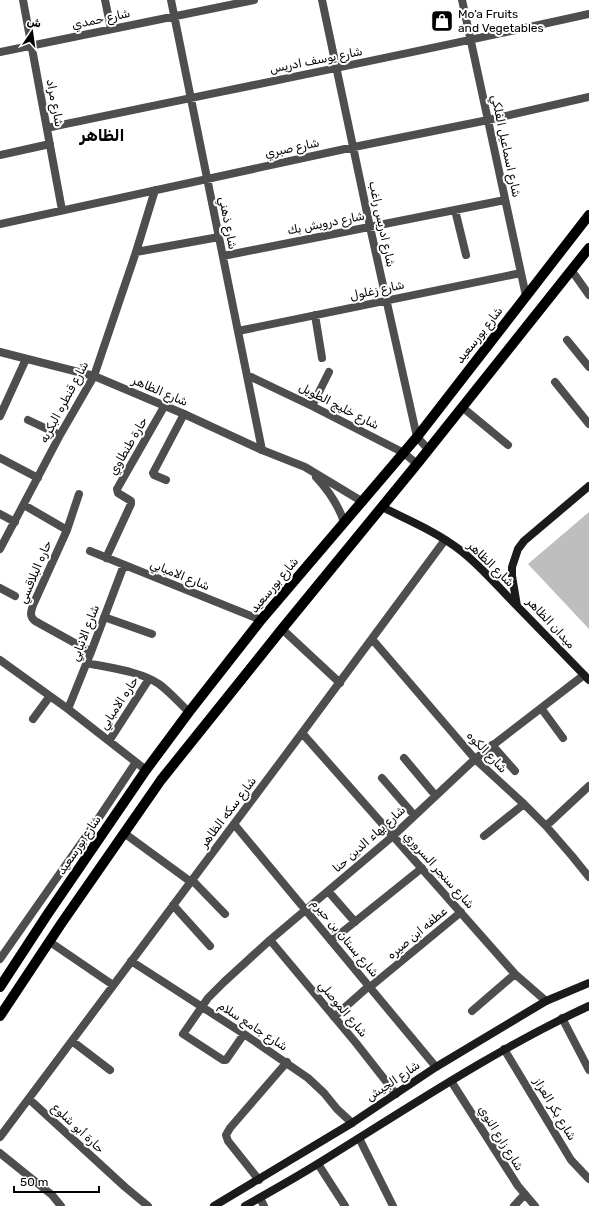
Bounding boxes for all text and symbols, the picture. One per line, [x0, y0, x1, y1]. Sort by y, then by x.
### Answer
street label: شارع حمدي [71, 6, 132, 34]
place label: Mo’a Fruits and Vegetables [458, 7, 544, 35]
shop icon: Mo’a Fruits and Vegetables [429, 8, 455, 34]
north arrow [12, 12, 52, 52]
text: ش [26, 15, 42, 31]
street label: شارع يوسف ادريس [268, 44, 364, 78]
street label: شارع مراد [42, 78, 67, 129]
street label: شارع اسماعيل الفلكي [486, 93, 524, 199]
district label: الظاهر [79, 126, 124, 145]
street label: شارع صبري [263, 135, 321, 163]
street label: شارع ادريس راغب [364, 180, 398, 269]
street label: شارع ذهني [214, 195, 240, 251]
street label: شارع درويش بك [286, 209, 366, 239]
street label: شارع زغلول [348, 277, 406, 305]
street label: شارع بورسعيد [452, 304, 507, 367]
street label: شارع قنطره البكريه [37, 359, 93, 446]
street label: شارع الظاهر [128, 373, 190, 411]
street label: شارع خليج الطويل [296, 380, 381, 434]
street label: حارة طنطاوي [106, 414, 151, 478]
street label: حاره البلاقسي [15, 538, 56, 606]
street label: شارع الظاهر [463, 538, 517, 591]
street label: شارع بورسعيد [247, 554, 303, 617]
street label: شارع الامبابي [147, 557, 212, 595]
street label: ميدان الظاهر [522, 594, 578, 652]
street label: شارع الانبابي [68, 603, 104, 664]
street label: حاره الامبابي [97, 674, 143, 733]
street label: شارع الكوه [462, 728, 510, 777]
street label: شارع سكه الظاهر [196, 774, 261, 852]
street label: شارع بهاء الدين حنا [330, 803, 410, 877]
street label: شارع بورسعيد [54, 813, 106, 878]
street label: شارع سنجر السروري [399, 829, 477, 913]
street label: شارع بستان بن حيرم [307, 896, 382, 981]
street label: عطفه ابن صيره [384, 904, 451, 963]
street label: شارع الموصلي [314, 978, 371, 1041]
street label: شارع جامع سلام [215, 998, 290, 1055]
street label: شارع الجيش [363, 1058, 424, 1106]
street label: شارع بكر العزاز [529, 1074, 579, 1144]
street label: حارة أبو شلوع [48, 1100, 107, 1157]
street label: شارع زارع النوي [474, 1103, 527, 1174]
scale bar [14, 1168, 99, 1194]
text: 50 m [20, 1175, 48, 1189]

